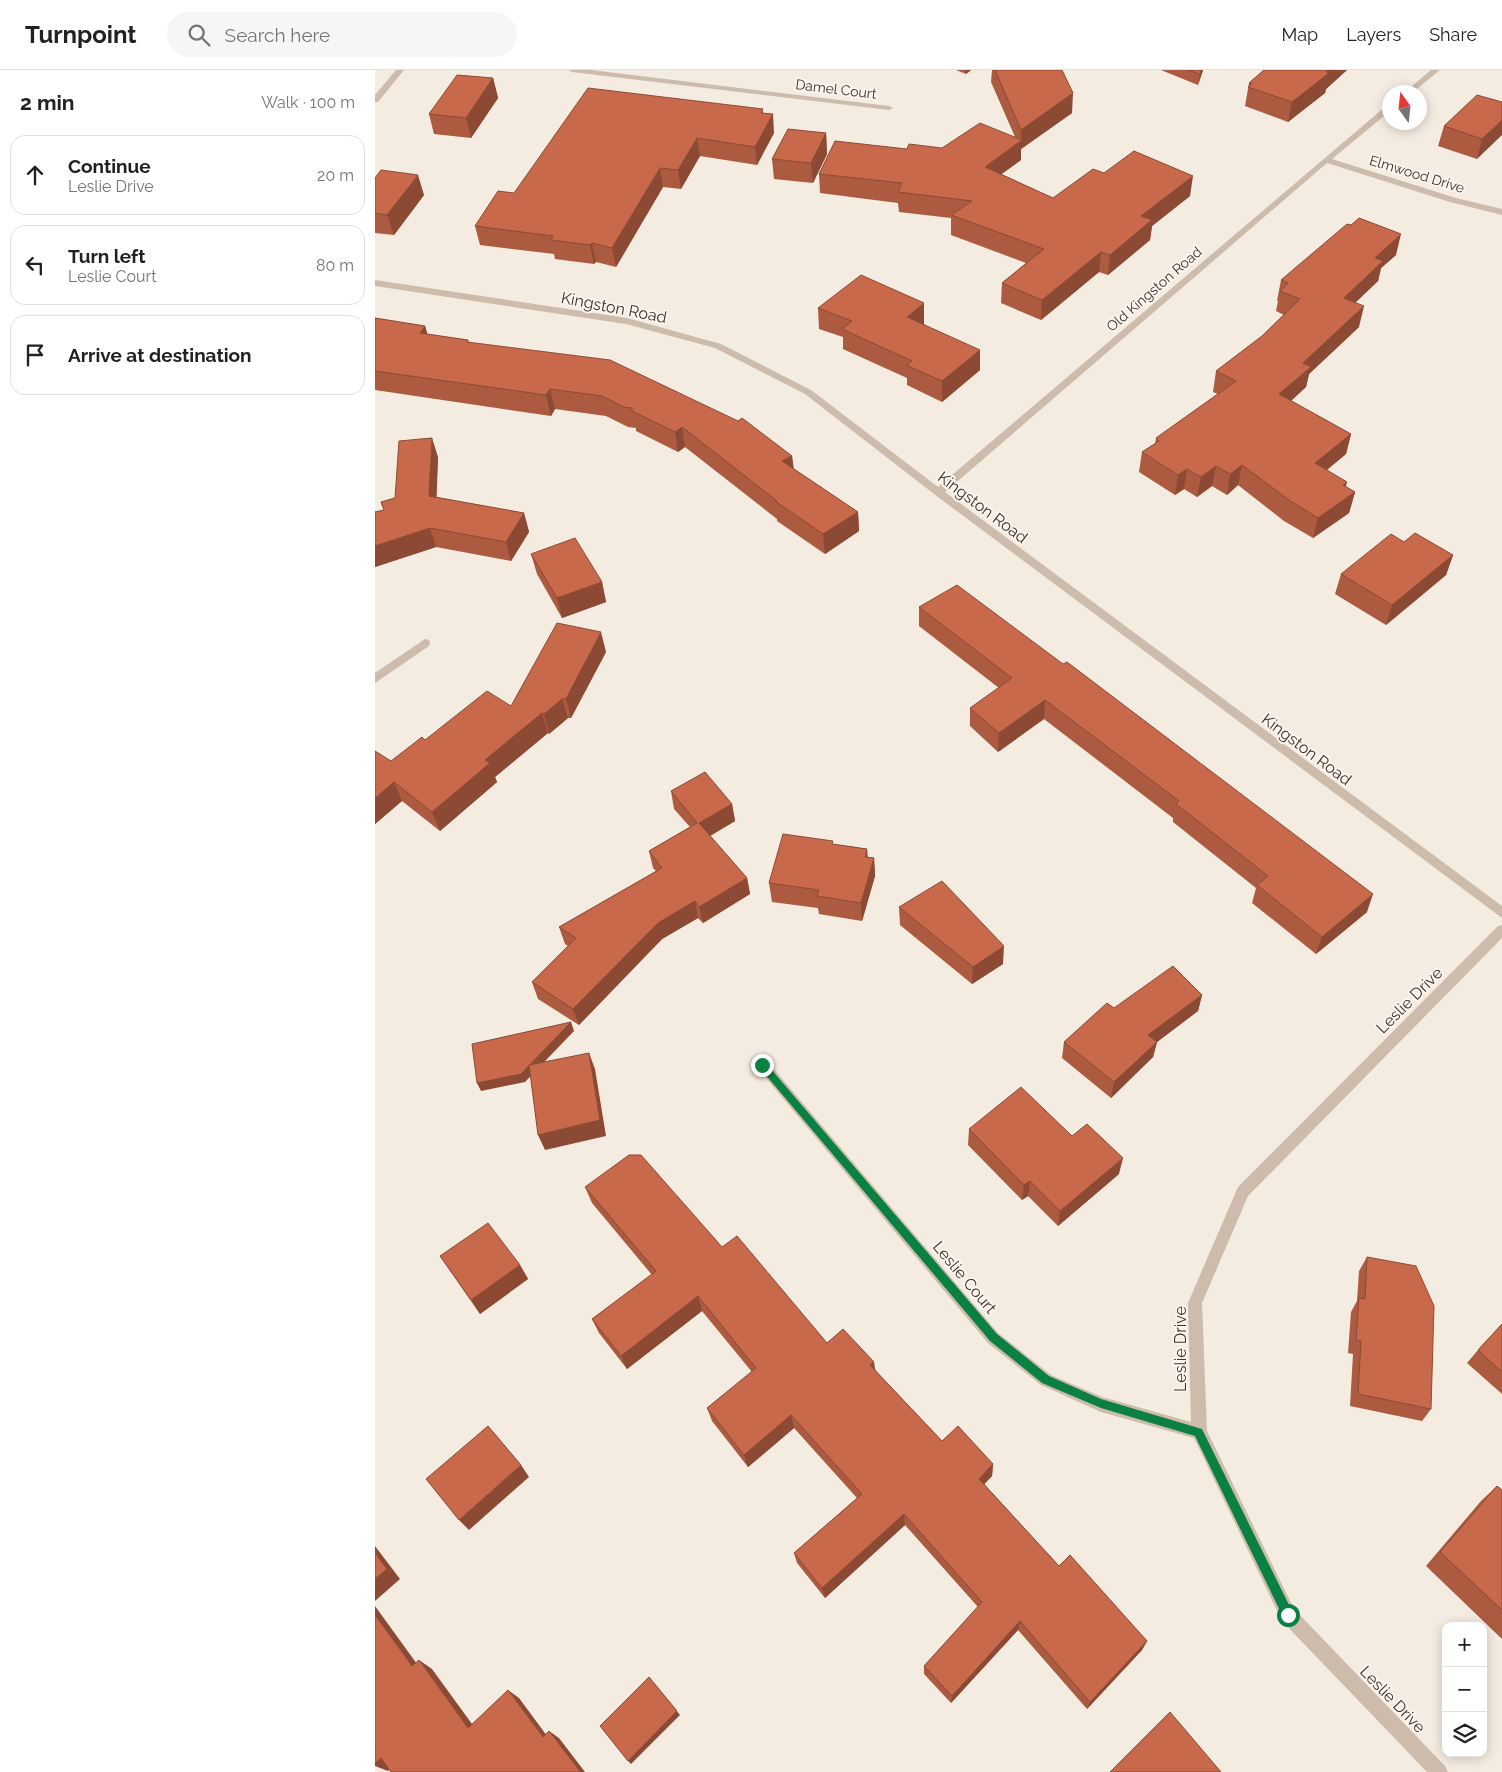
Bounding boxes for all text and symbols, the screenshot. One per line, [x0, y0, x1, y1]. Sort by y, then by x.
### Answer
search box [167, 12, 517, 57]
text: Turnpoint [25, 20, 137, 49]
icon: search [185, 21, 213, 49]
text: Search here [225, 24, 330, 46]
text: Map [1282, 24, 1318, 45]
text: Layers [1346, 24, 1401, 45]
text: Share [1429, 24, 1477, 45]
street label: Damel Court [795, 76, 878, 102]
north arrow [1382, 85, 1427, 130]
text: 2 min [20, 90, 74, 115]
text: Walk · 100 m [261, 93, 355, 112]
street label: Elmwood Drive [1368, 152, 1466, 196]
text: Continue [68, 155, 151, 177]
icon: ahead [21, 161, 49, 189]
text: 20 m [317, 166, 354, 185]
text: Leslie Drive [68, 177, 154, 196]
street label: Old Kingston Road [1103, 243, 1205, 335]
text: Turn left [68, 245, 145, 267]
icon: left [21, 251, 49, 279]
text: 80 m [316, 256, 354, 275]
text: Leslie Court [68, 267, 157, 286]
street label: Kingston Road [559, 288, 668, 327]
icon: arrive [21, 341, 49, 369]
text: Arrive at destination [68, 344, 252, 366]
street label: Kingston Road [934, 468, 1031, 547]
street label: Kingston Road [1258, 710, 1355, 789]
street label: Leslie Drive [1372, 963, 1446, 1037]
route end [751, 1054, 774, 1077]
street label: Leslie Court [929, 1237, 1001, 1318]
street label: Leslie Drive [1171, 1306, 1190, 1392]
route start [1277, 1604, 1300, 1627]
map controls [1442, 1622, 1487, 1757]
button: + [1442, 1622, 1487, 1667]
street label: Leslie Drive [1356, 1662, 1429, 1737]
button: − [1442, 1667, 1487, 1712]
button: layers [1442, 1712, 1487, 1757]

